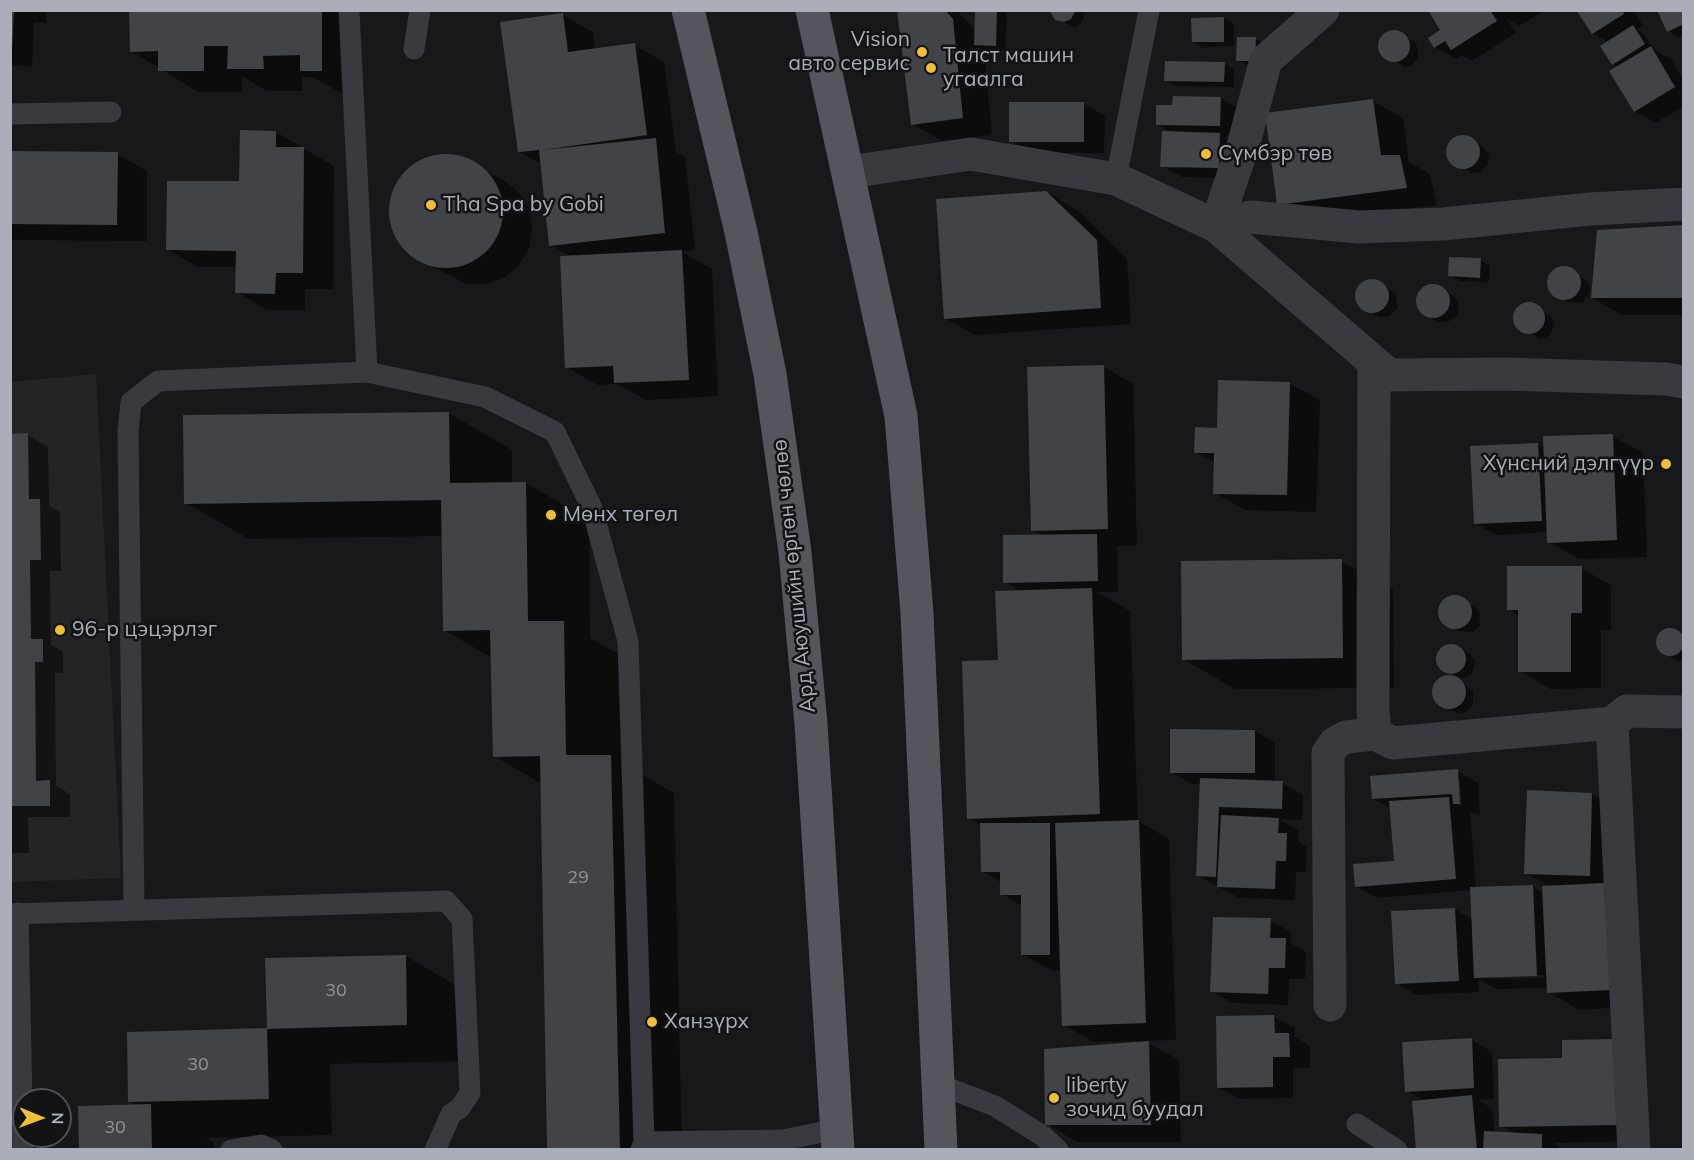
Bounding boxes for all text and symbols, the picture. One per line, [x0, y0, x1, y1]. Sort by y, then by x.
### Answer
place label: Vision авто сервис [788, 27, 910, 77]
place label: Талст машин угаалга [943, 43, 1074, 93]
marker: Vision авто сервис [915, 45, 929, 59]
marker: Талст машин угаалга [924, 61, 938, 75]
place label: Сүмбэр төв [1218, 141, 1332, 167]
marker: Сүмбэр төв [1199, 147, 1213, 161]
place label: Tha Spa by Gobi [443, 192, 604, 218]
marker: Tha Spa by Gobi [424, 198, 438, 212]
street label: Ард Аюушийн өргөн чөлөө [767, 438, 821, 714]
place label: Хүнсний дэлгүүр [1483, 451, 1654, 477]
marker: Хүнсний дэлгүүр [1659, 457, 1673, 471]
place label: Мөнх төгөл [563, 502, 678, 528]
marker: Мөнх төгөл [544, 508, 558, 522]
place label: 96-р цэцэрлэг [72, 617, 217, 643]
marker: 96-р цэцэрлэг [53, 623, 67, 637]
house number: 29 [567, 867, 589, 889]
house number: 30 [325, 980, 347, 1002]
place label: Ханзүрх [664, 1009, 749, 1035]
marker: Ханзүрх [645, 1015, 659, 1029]
house number: 30 [187, 1054, 209, 1076]
place label: liberty зочид буудал [1066, 1073, 1204, 1123]
north arrow [12, 1088, 72, 1148]
marker: liberty зочид буудал [1047, 1091, 1061, 1105]
text: N [48, 1112, 68, 1124]
house number: 30 [104, 1117, 126, 1139]

